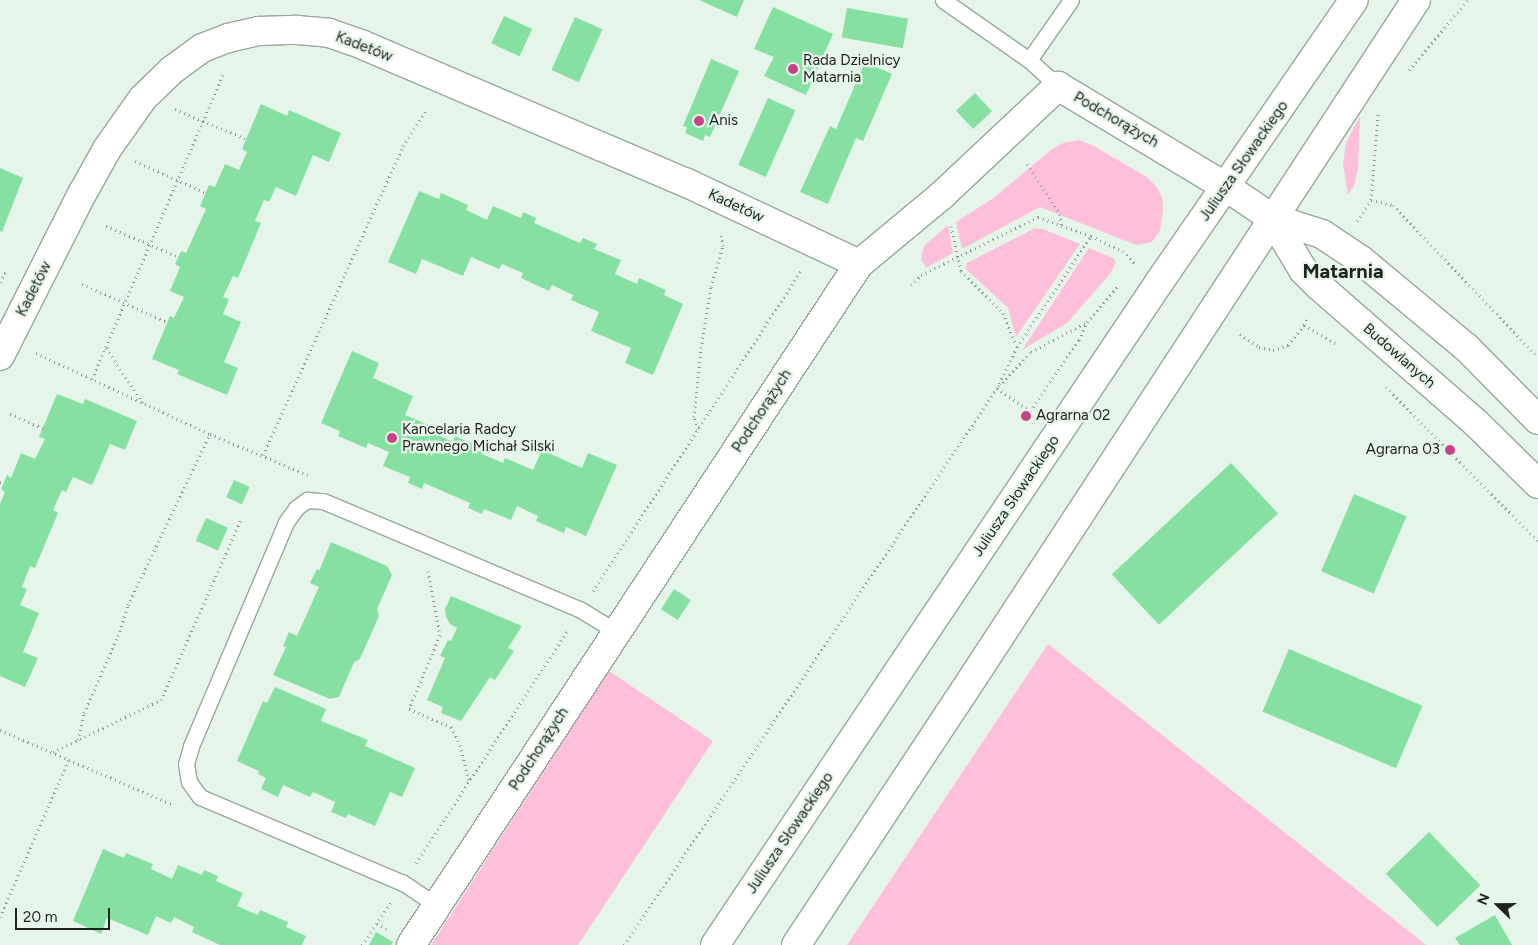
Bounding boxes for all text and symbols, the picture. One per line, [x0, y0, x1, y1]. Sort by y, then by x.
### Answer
street label: Kadetów [333, 28, 395, 66]
place label: Rada Dzielnicy Matarnia [803, 51, 900, 86]
marker: Rada Dzielnicy Matarnia [787, 63, 799, 75]
street label: Podchorążych [1070, 88, 1162, 152]
street label: Juliusza Słowackiego [1196, 97, 1292, 225]
place label: Anis [709, 112, 738, 130]
marker: Anis [693, 115, 705, 127]
street label: Kadetów [705, 185, 767, 227]
street label: Kadetów [12, 258, 56, 320]
district label: Matarnia [1302, 259, 1384, 283]
street label: Budowlanych [1359, 320, 1439, 392]
street label: Podchorążych [728, 366, 796, 456]
place label: Agrarna 02 [1036, 407, 1110, 425]
marker: Agrarna 02 [1020, 410, 1032, 422]
place label: Kancelaria Radcy Prawnego Michał Silski [402, 420, 555, 455]
marker: Kancelaria Radcy Prawnego Michał Silski [386, 432, 398, 444]
street label: Juliusza Słowackiego [969, 432, 1063, 560]
place label: Agrarna 03 [1366, 441, 1440, 459]
marker: Agrarna 03 [1444, 444, 1456, 456]
street label: Podchorążych [505, 704, 573, 794]
street label: Juliusza Słowackiego [743, 769, 837, 897]
north arrow [1473, 880, 1523, 930]
text: N [1474, 891, 1494, 907]
scale bar [18, 898, 112, 930]
text: 20 m [23, 908, 57, 926]

